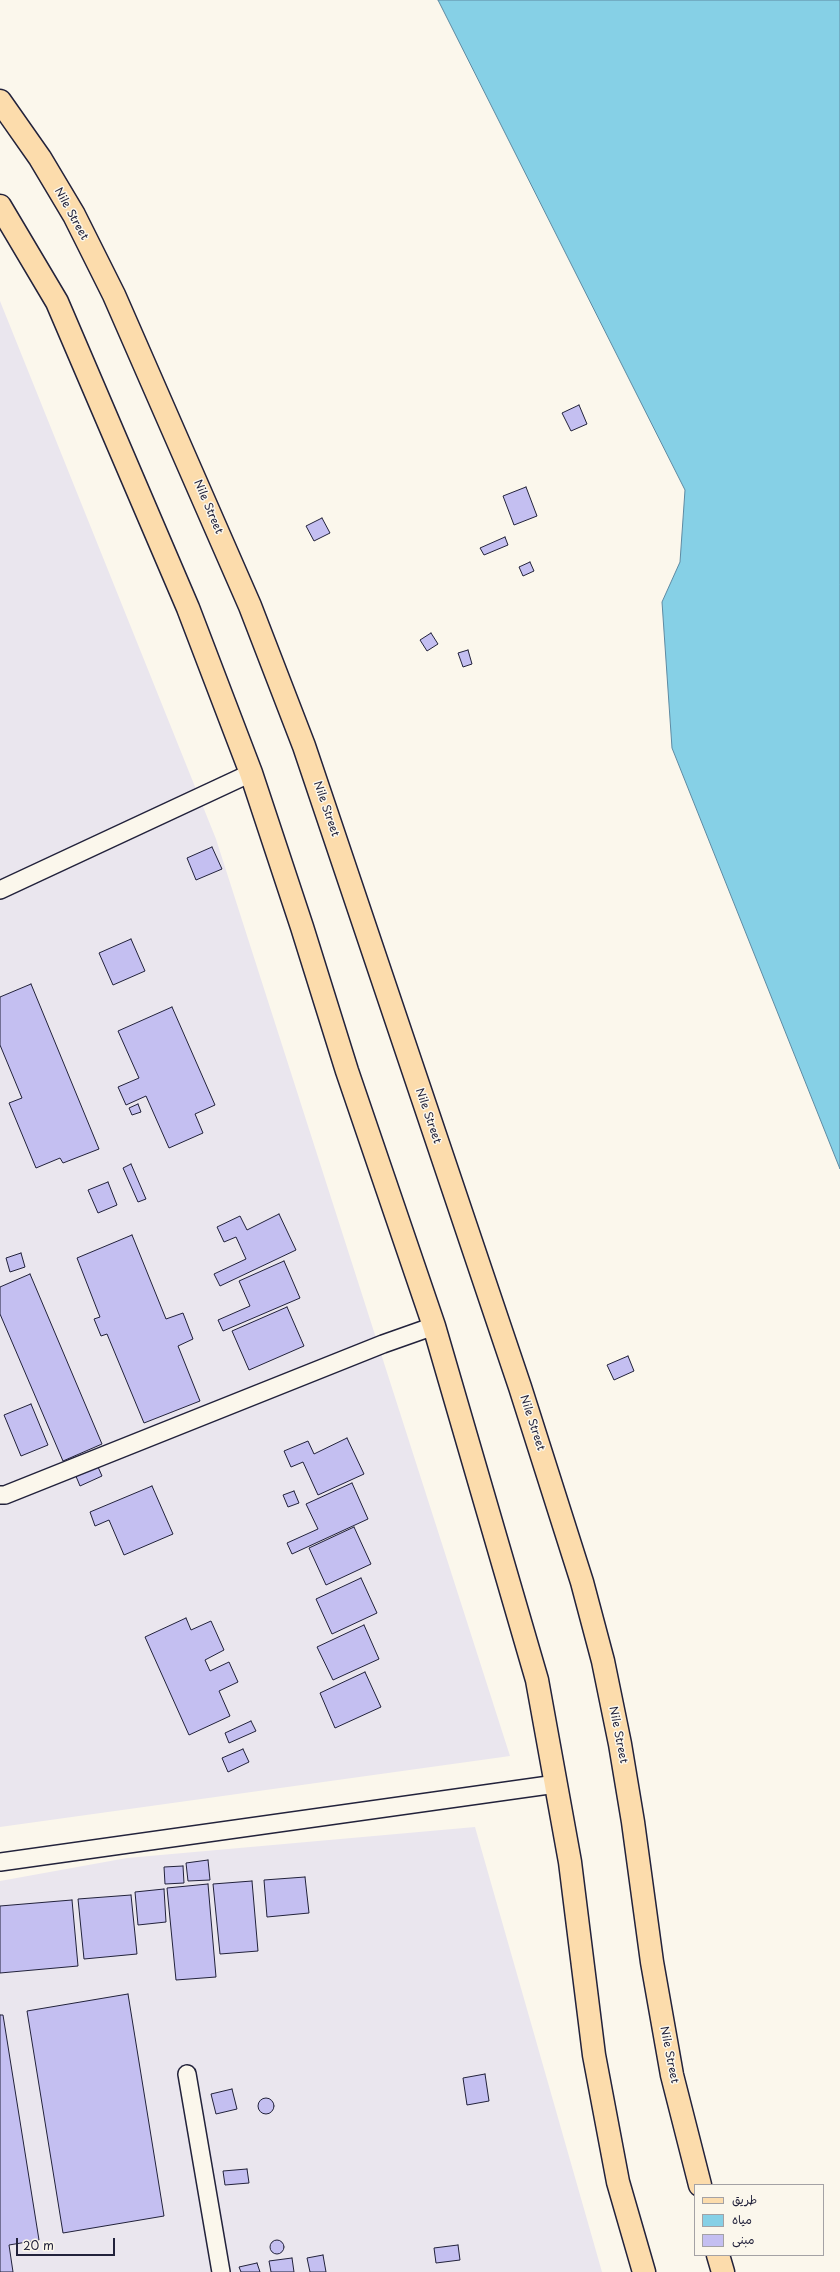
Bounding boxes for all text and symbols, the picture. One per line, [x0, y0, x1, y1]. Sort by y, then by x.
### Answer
street label: Nile Street [51, 186, 91, 242]
street label: Nile Street [191, 478, 225, 536]
street label: Nile Street [310, 780, 342, 838]
street label: Nile Street [412, 1087, 444, 1145]
street label: Nile Street [517, 1394, 547, 1452]
street label: Nile Street [606, 1706, 630, 1764]
street label: Nile Street [657, 2026, 681, 2084]
legend [694, 2184, 824, 2256]
text: طريق [732, 2190, 757, 2208]
text: مياه [732, 2210, 752, 2228]
scale bar [18, 2230, 117, 2256]
text: مبنى [732, 2230, 755, 2248]
text: 20 m [23, 2236, 54, 2254]

